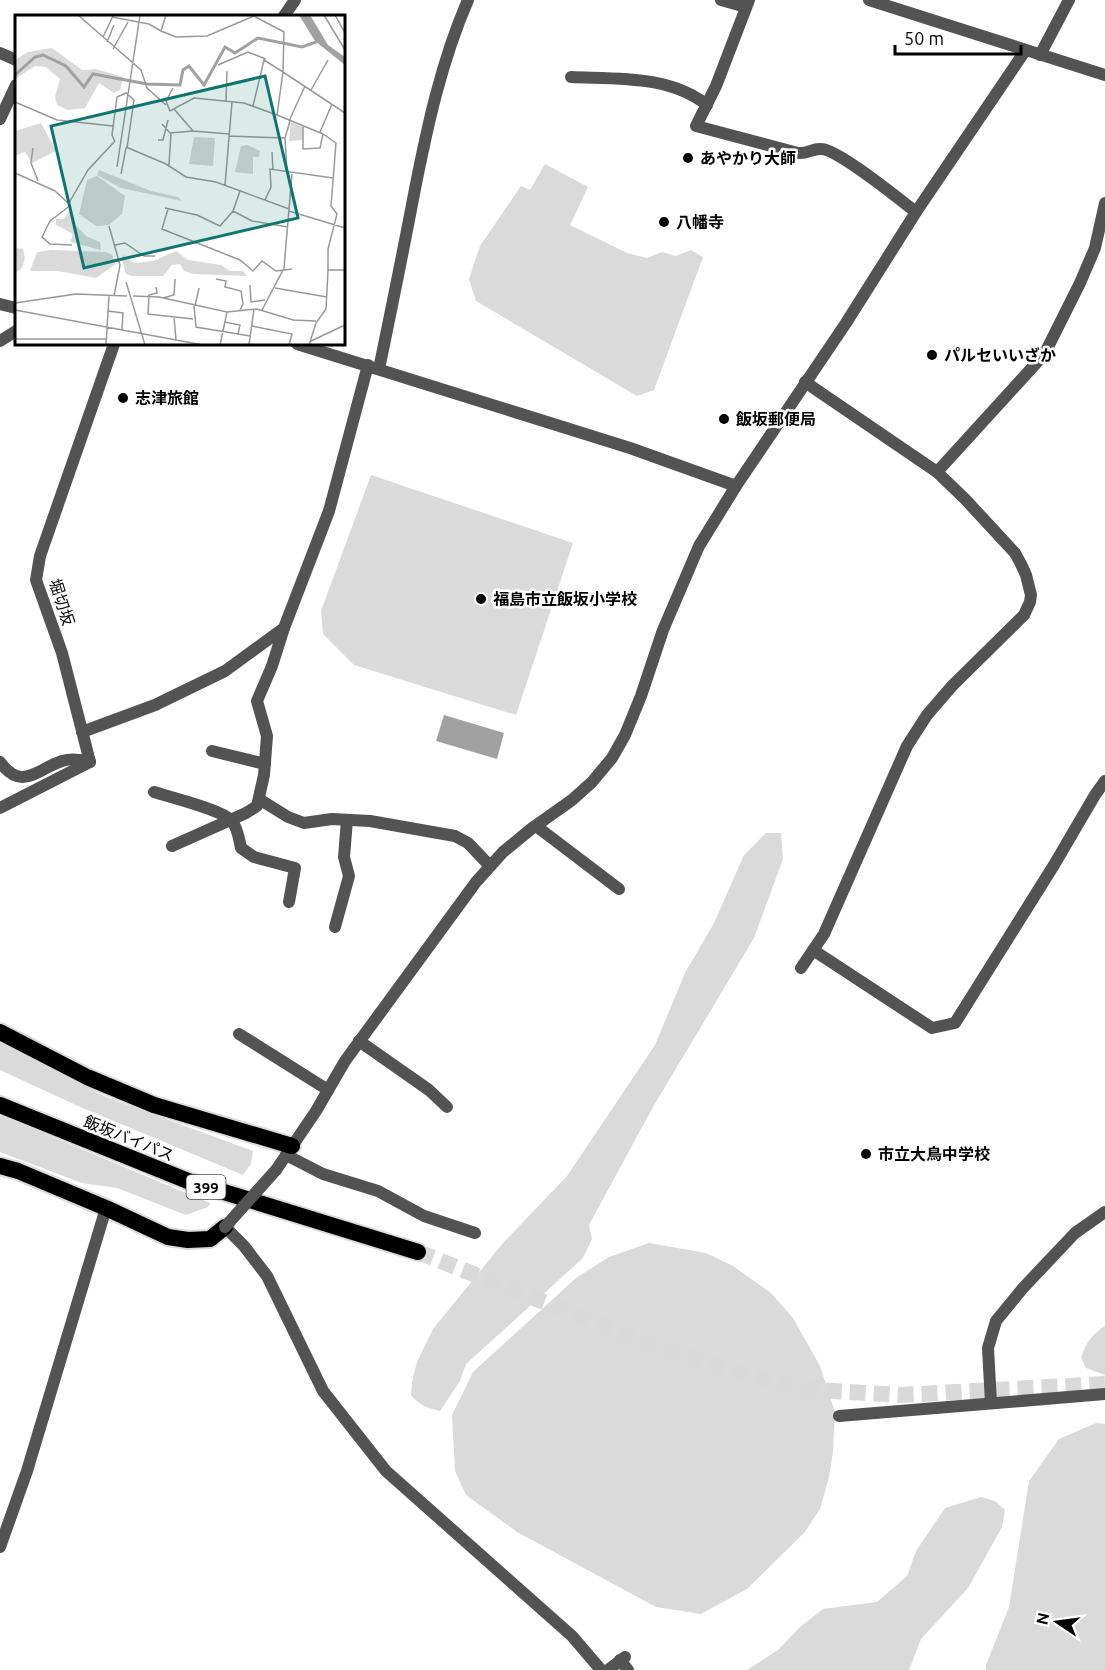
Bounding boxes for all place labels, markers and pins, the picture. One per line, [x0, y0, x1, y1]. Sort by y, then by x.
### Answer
place label: あやかり大師 [700, 149, 796, 167]
marker: あやかり大師 [681, 151, 695, 165]
place label: 八幡寺 [676, 213, 724, 231]
marker: 八幡寺 [657, 215, 671, 229]
place label: パルセいいざか [944, 346, 1056, 364]
marker: パルセいいざか [925, 348, 939, 362]
place label: 志津旅館 [135, 389, 199, 407]
marker: 志津旅館 [116, 391, 130, 405]
place label: 飯坂郵便局 [735, 410, 816, 428]
marker: 飯坂郵便局 [717, 412, 731, 426]
place label: 福島市立飯坂小学校 [493, 590, 637, 608]
marker: 福島市立飯坂小学校 [474, 592, 488, 606]
place label: 市立大鳥中学校 [878, 1145, 990, 1163]
marker: 市立大鳥中学校 [859, 1147, 873, 1161]

